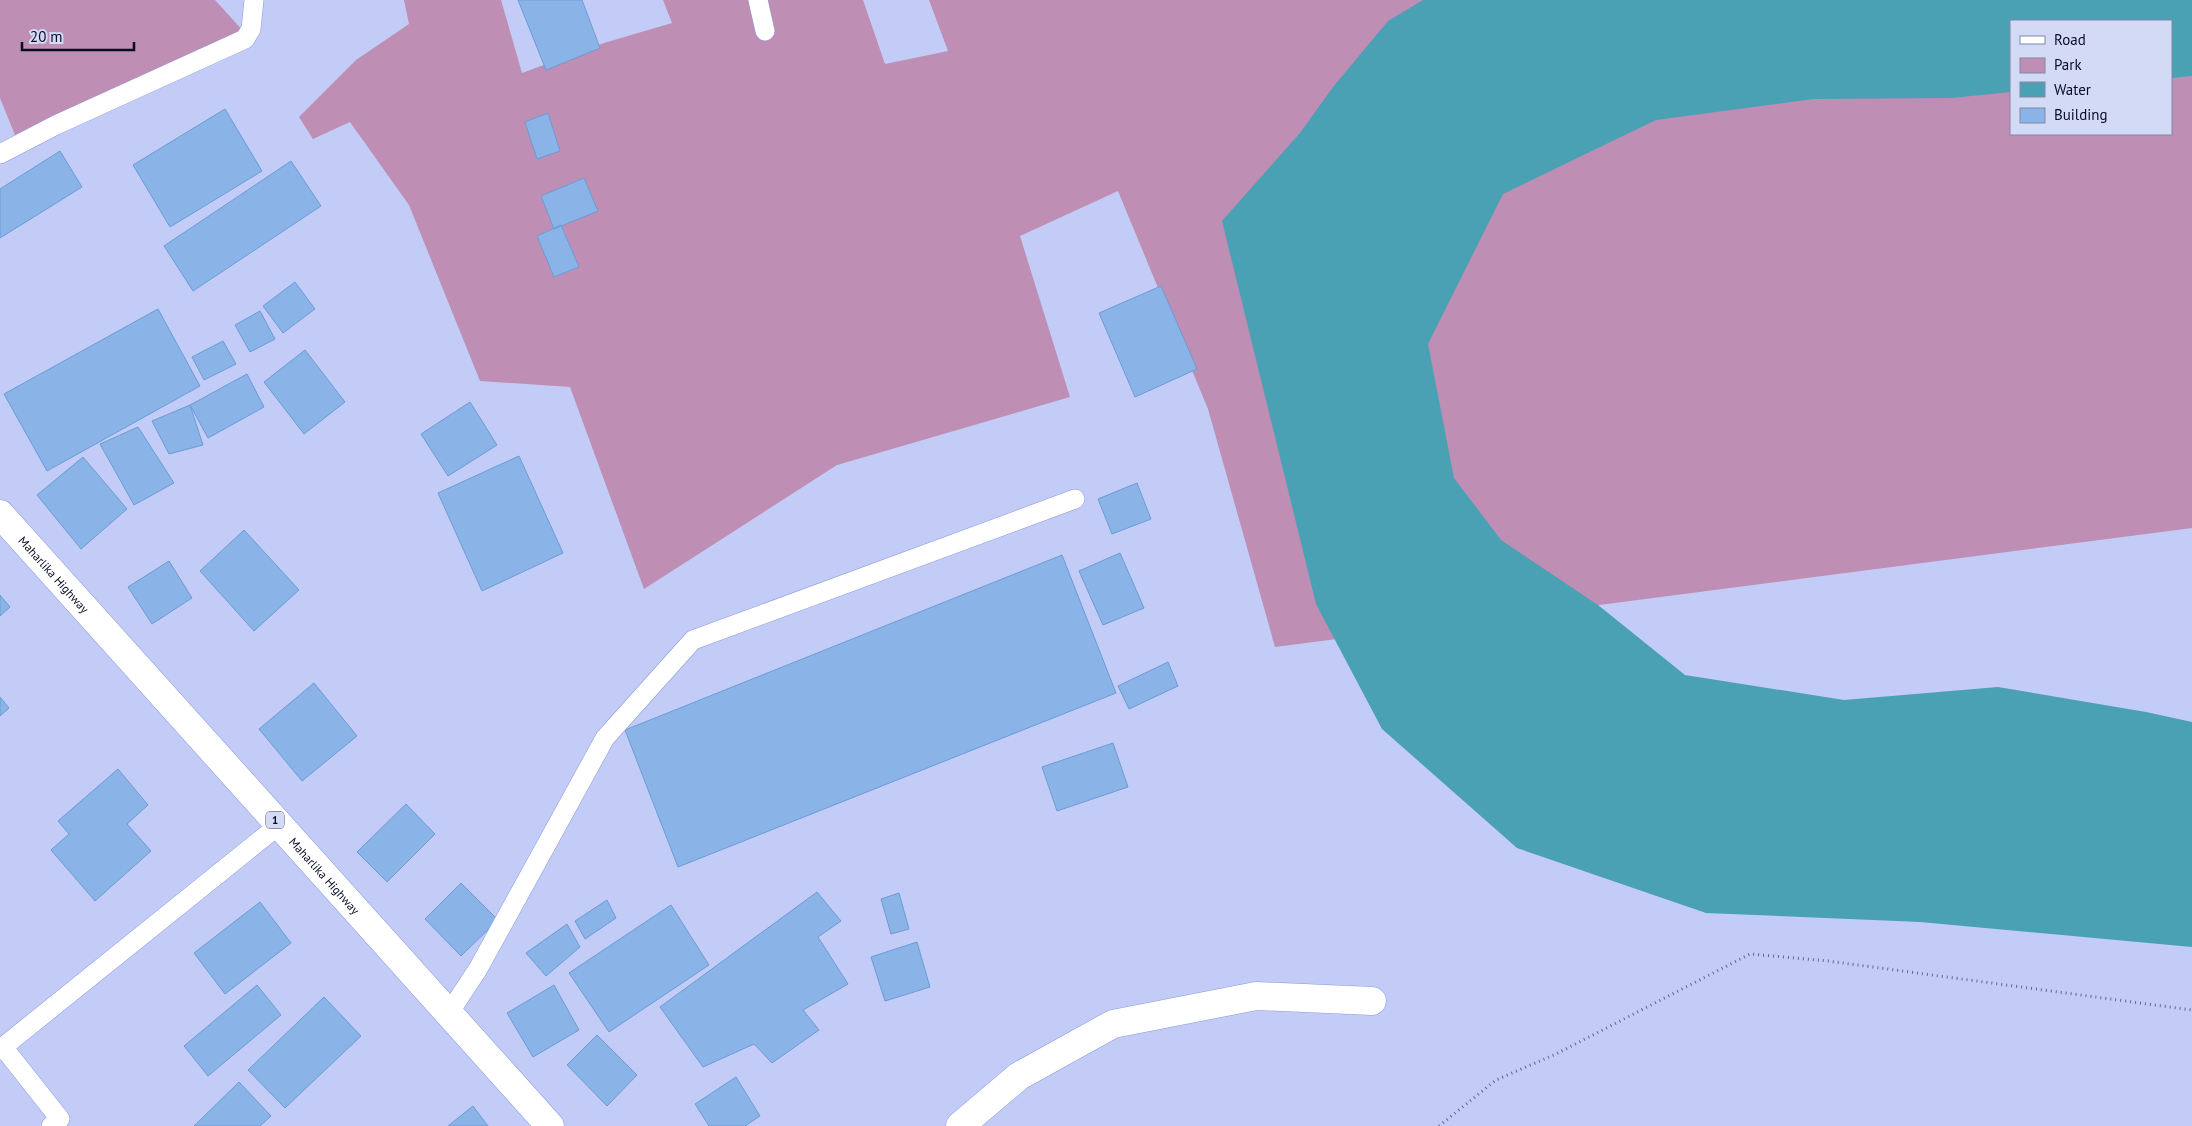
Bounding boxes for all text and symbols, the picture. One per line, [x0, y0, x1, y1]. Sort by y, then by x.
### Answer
scale bar [22, 20, 135, 52]
legend [2010, 20, 2172, 135]
text: 20 m [30, 27, 63, 46]
text: Road [2054, 30, 2086, 49]
text: Park [2054, 55, 2082, 74]
text: Water [2054, 80, 2091, 99]
text: Building [2054, 105, 2108, 124]
street label: Maharlika Highway [16, 533, 93, 616]
road number: 1 [266, 812, 284, 828]
street label: Maharlika Highway [286, 834, 364, 917]

